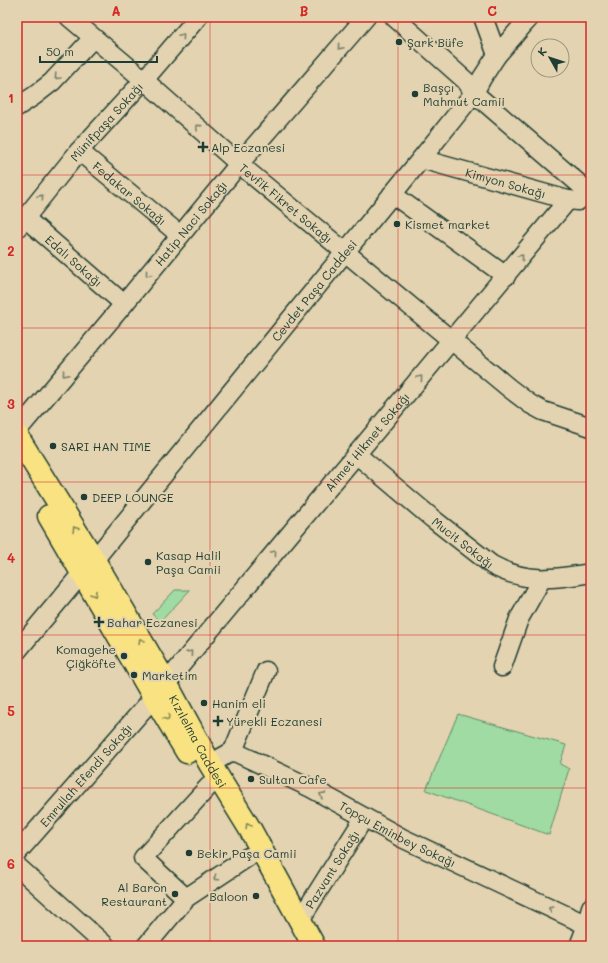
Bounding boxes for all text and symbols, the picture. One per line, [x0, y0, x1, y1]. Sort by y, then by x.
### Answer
text: A [111, 2, 121, 19]
text: B [300, 2, 309, 19]
text: C [487, 2, 497, 19]
one-way arrow [177, 33, 185, 41]
place label: Şark Büfe [407, 34, 464, 50]
marker: Şark Büfe [394, 37, 404, 47]
scale bar [40, 38, 157, 64]
north arrow [530, 38, 570, 78]
one-way arrow [338, 42, 345, 49]
text: 50 m [46, 43, 74, 59]
text: K [534, 44, 550, 59]
one-way arrow [54, 72, 62, 80]
street label: Münifpaşa Sokağı [66, 78, 146, 164]
place label: Başçı Mahmut Camii [423, 79, 505, 109]
text: 1 [8, 89, 14, 106]
marker: Başçı Mahmut Camii [410, 89, 420, 99]
one-way arrow [195, 125, 202, 132]
place label: Alp Eczanesi [211, 139, 285, 155]
marker: Alp Eczanesi [198, 142, 208, 152]
street label: Fedakar Sokağı [89, 158, 170, 229]
street label: Tevfik Fikret Sokağı [236, 160, 336, 247]
street label: Kimyon Sokağı [464, 164, 548, 201]
street label: Hatip Naci Sokağı [151, 177, 230, 269]
one-way arrow [37, 195, 44, 202]
place label: Kismet market [405, 216, 490, 232]
marker: Kismet market [392, 219, 402, 229]
street label: Edalı Sokağı [42, 231, 106, 290]
street label: Cevdet Paşa Caddesi [268, 236, 360, 344]
text: 2 [7, 242, 15, 259]
one-way arrow [517, 254, 524, 262]
one-way arrow [146, 270, 153, 277]
one-way arrow [62, 369, 69, 377]
one-way arrow [416, 376, 423, 383]
street label: Ahmet Hikmet Sokağı [321, 389, 413, 495]
text: 3 [7, 395, 15, 412]
place label: SARI HAN TIME [61, 438, 151, 454]
marker: SARI HAN TIME [48, 441, 58, 451]
place label: DEEP LOUNGE [92, 489, 174, 505]
marker: DEEP LOUNGE [79, 492, 89, 502]
street label: Mucit Sokağı [429, 513, 497, 572]
one-way arrow [72, 526, 79, 533]
place label: Kasap Halil Paşa Camii [156, 547, 221, 577]
text: 4 [7, 549, 15, 566]
one-way arrow [269, 550, 276, 558]
marker: Kasap Halil Paşa Camii [143, 557, 153, 567]
one-way arrow [89, 590, 96, 597]
place label: Bahar Eczanesi [107, 614, 198, 630]
marker: Bahar Eczanesi [94, 617, 104, 627]
one-way arrow [138, 638, 146, 645]
place label: Komagehe Çiğköfte [56, 641, 116, 671]
one-way arrow [186, 650, 193, 658]
marker: Komagehe Çiğköfte [119, 651, 129, 661]
place label: Marketim [142, 667, 197, 683]
marker: Marketim [129, 670, 139, 680]
street label: Kızılelma Caddesi [166, 692, 231, 791]
place label: Hanim eli [212, 695, 266, 711]
marker: Hanim eli [199, 698, 209, 708]
text: 5 [7, 702, 15, 719]
place label: Yürekli Eczanesi [226, 713, 322, 729]
one-way arrow [162, 714, 169, 721]
marker: Yürekli Eczanesi [213, 716, 223, 726]
street label: Emrullah Efendi Sokağı [36, 720, 135, 830]
place label: Sultan Cafe [259, 771, 327, 787]
marker: Sultan Cafe [246, 774, 256, 784]
one-way arrow [319, 792, 326, 799]
street label: Topçu Eminbey Sokağı [337, 797, 459, 870]
one-way arrow [245, 823, 252, 830]
street label: Pazvant Sokağı [301, 827, 362, 911]
place label: Bekir Paşa Camii [197, 845, 297, 861]
marker: Bekir Paşa Camii [184, 848, 194, 858]
text: 6 [7, 855, 15, 872]
one-way arrow [213, 873, 220, 880]
place label: Al Baron Restaurant [101, 879, 167, 909]
place label: Baloon [209, 888, 248, 904]
marker: Al Baron Restaurant [170, 889, 180, 899]
marker: Baloon [251, 891, 261, 901]
one-way arrow [548, 906, 556, 914]

